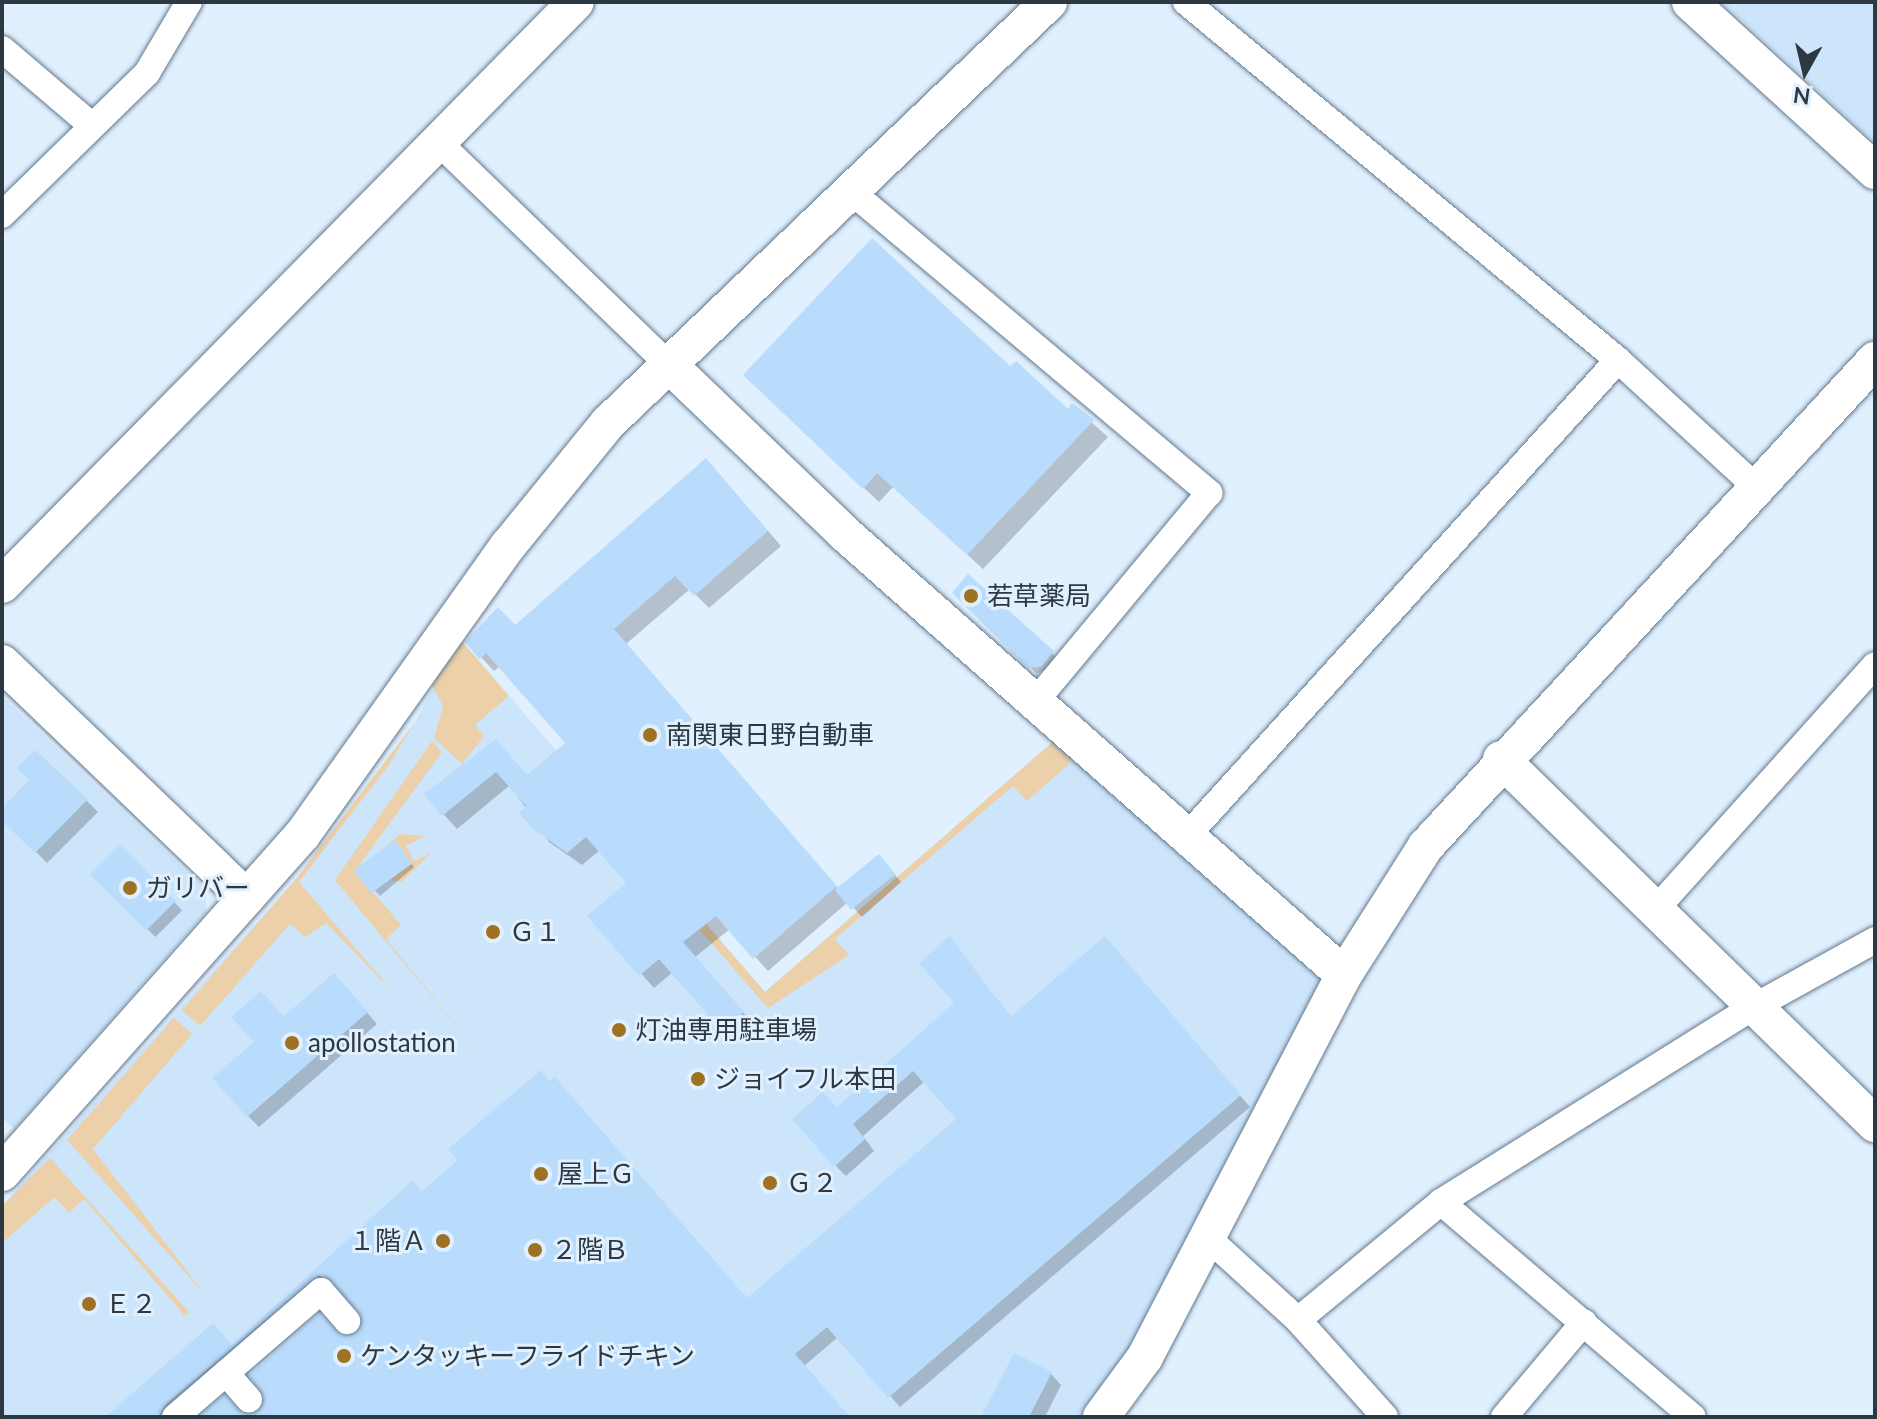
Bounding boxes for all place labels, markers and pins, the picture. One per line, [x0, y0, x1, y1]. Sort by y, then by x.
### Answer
place label: 若草薬局 [987, 580, 1091, 612]
marker: 若草薬局 [962, 587, 980, 605]
place label: 南関東日野自動車 [666, 719, 874, 751]
marker: 南関東日野自動車 [641, 726, 659, 744]
place label: ガリバー [146, 872, 250, 904]
marker: ガリバー [121, 879, 139, 897]
place label: Ｇ１ [509, 916, 561, 948]
marker: Ｇ１ [484, 923, 502, 941]
place label: 灯油専用駐車場 [635, 1014, 817, 1046]
marker: 灯油専用駐車場 [610, 1021, 628, 1039]
place label: apollostation [308, 1027, 456, 1059]
marker: apollostation [283, 1034, 301, 1052]
place label: ジョイフル本田 [714, 1063, 896, 1095]
marker: ジョイフル本田 [689, 1070, 707, 1088]
place label: 屋上Ｇ [557, 1158, 635, 1190]
marker: 屋上Ｇ [532, 1165, 550, 1183]
place label: Ｇ２ [786, 1167, 838, 1199]
marker: Ｇ２ [761, 1174, 779, 1192]
place label: １階Ａ [349, 1225, 427, 1257]
marker: １階Ａ [434, 1232, 452, 1250]
place label: ２階Ｂ [551, 1234, 629, 1266]
marker: ２階Ｂ [526, 1241, 544, 1259]
place label: Ｅ２ [105, 1288, 157, 1320]
marker: Ｅ２ [80, 1295, 98, 1313]
place label: ケンタッキーフライドチキン [360, 1340, 698, 1372]
marker: ケンタッキーフライドチキン [335, 1347, 353, 1365]

